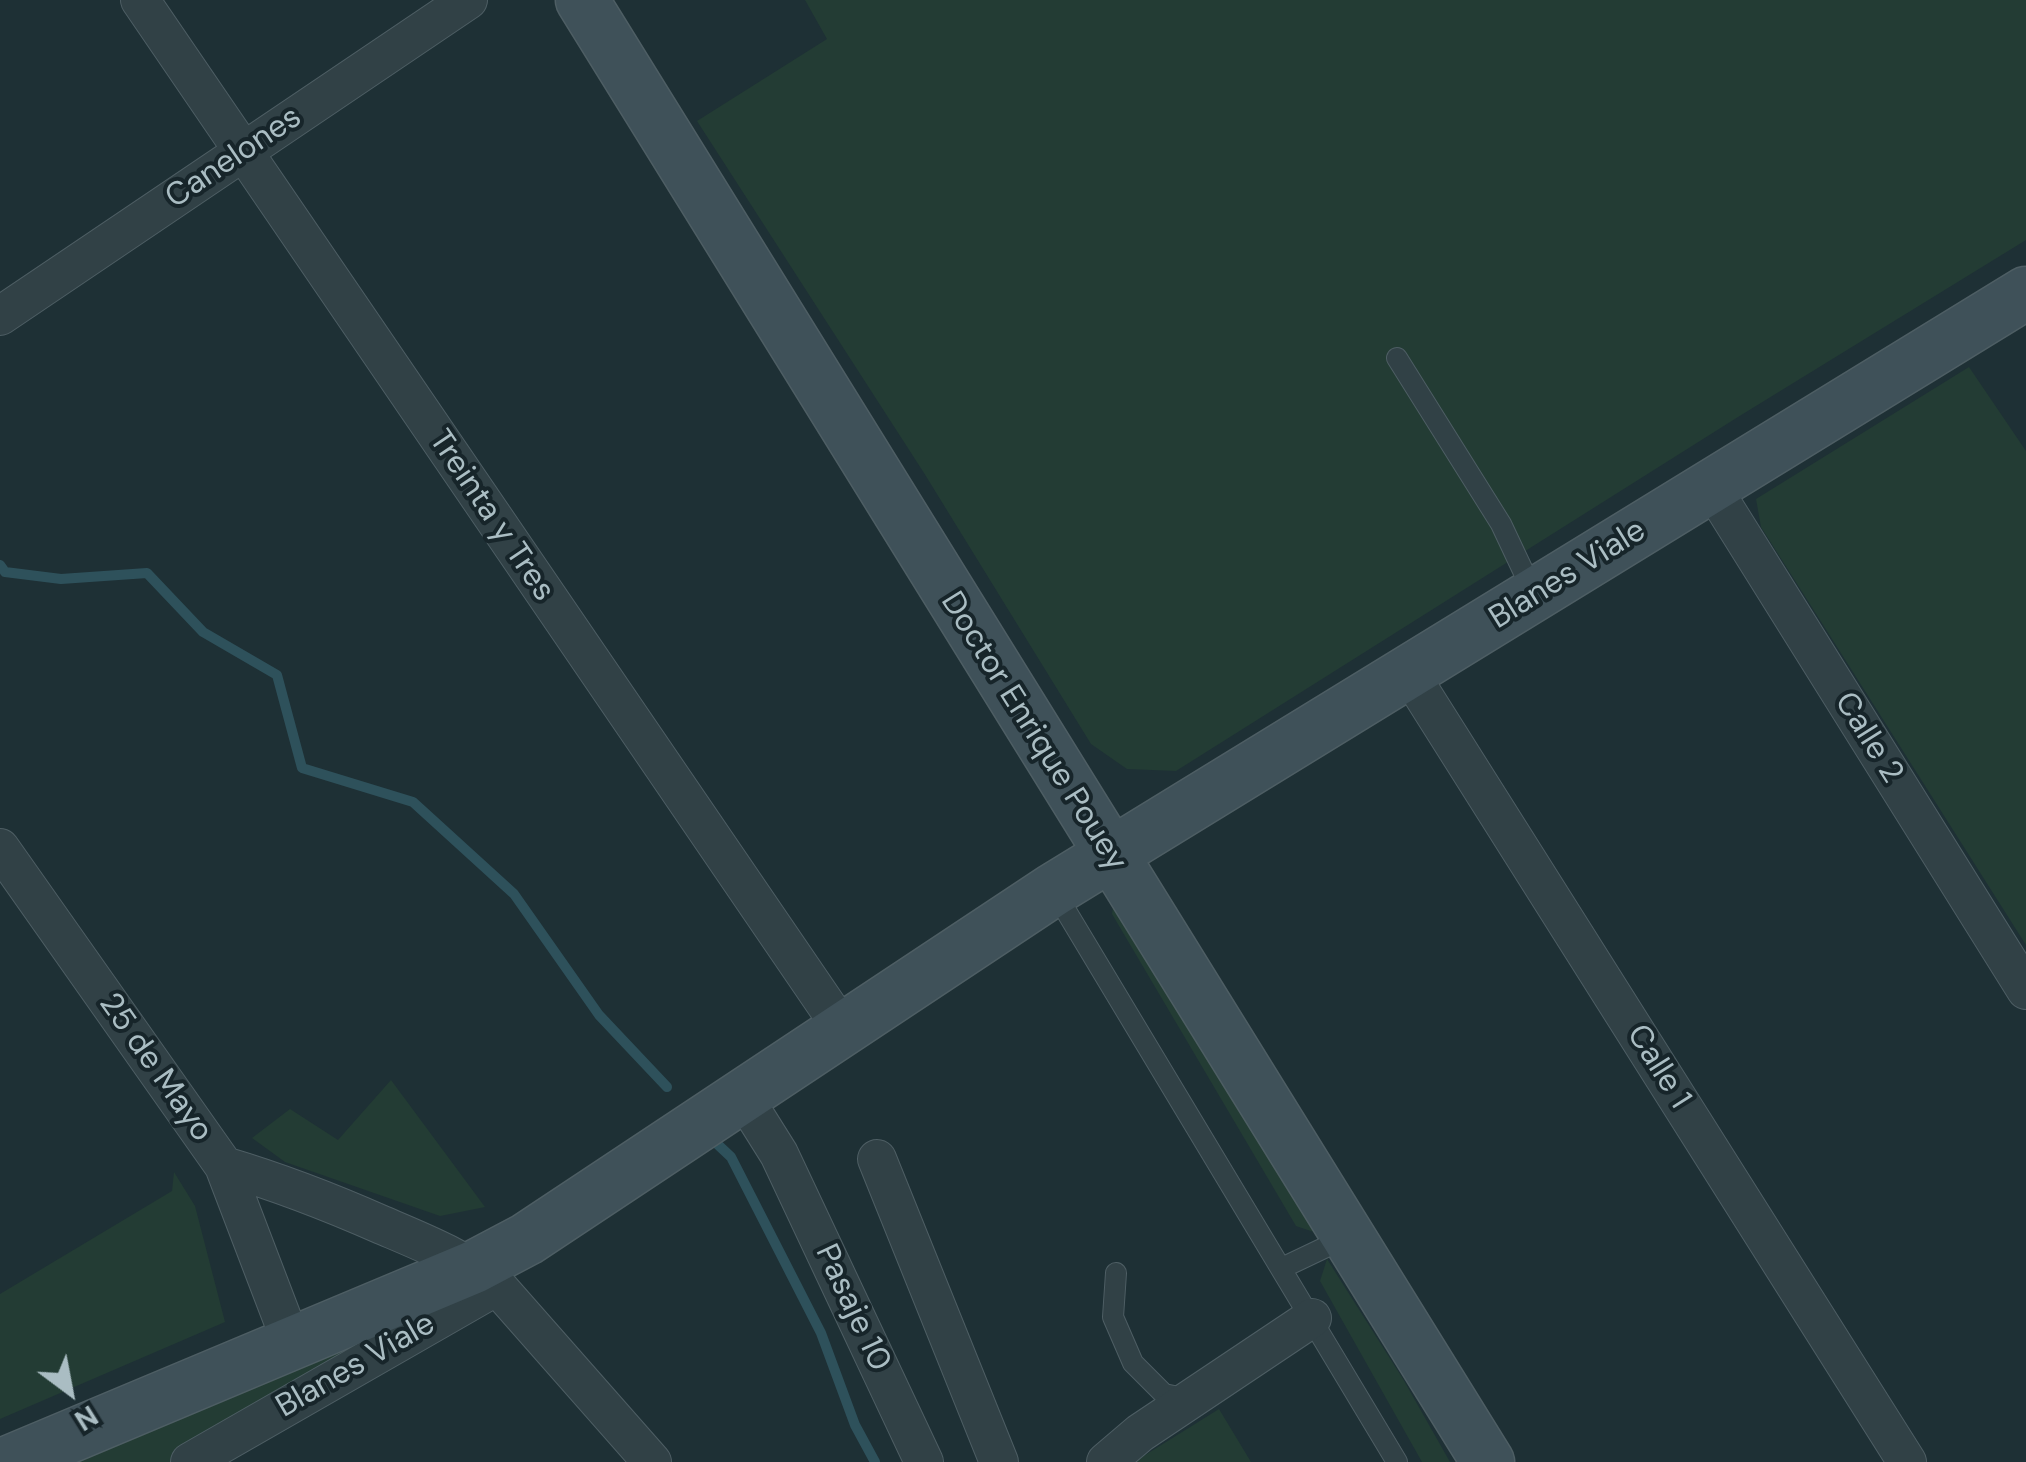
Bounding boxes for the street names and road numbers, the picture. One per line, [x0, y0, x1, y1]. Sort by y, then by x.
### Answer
street label: Canelones [159, 99, 309, 217]
street label: Treinta y Tres [420, 423, 562, 609]
street label: Blanes Viale [1483, 512, 1653, 638]
street label: Doctor Enrique Pouey [932, 585, 1134, 879]
street label: Calle 2 [1825, 686, 1911, 790]
street label: 25 de Mayo [90, 986, 220, 1150]
street label: Calle 1 [1618, 1018, 1698, 1116]
street label: Pasaje 10 [806, 1239, 898, 1377]
street label: Blanes Viale [270, 1305, 442, 1427]

